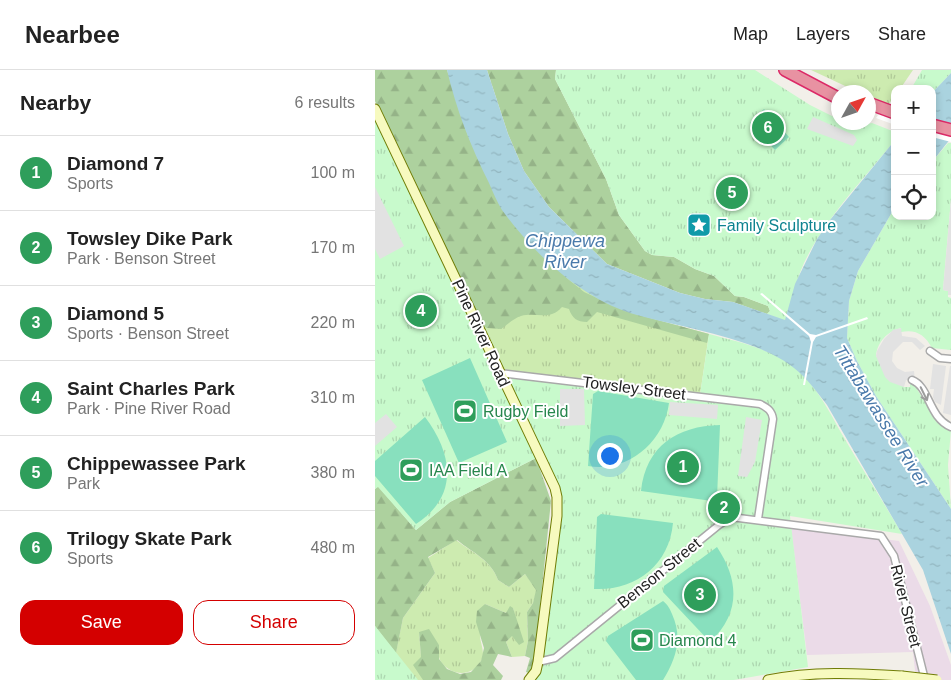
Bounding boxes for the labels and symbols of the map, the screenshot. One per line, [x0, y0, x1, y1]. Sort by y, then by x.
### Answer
north arrow [831, 85, 876, 130]
pin: 6 [752, 109, 784, 147]
pin: 5 [716, 174, 748, 212]
place icon: Family Sculpture [686, 212, 712, 238]
place label: Family Sculpture [717, 217, 836, 234]
water label: Chippewa River [525, 231, 605, 272]
street label: Pine River Road [449, 277, 513, 389]
pin: 4 [405, 292, 437, 330]
water label: Tittabawassee River [829, 342, 933, 491]
street label: Towsley Street [581, 373, 687, 403]
one-way arrow [920, 386, 929, 401]
sports icon: Rugby Field [452, 398, 478, 424]
place label: Rugby Field [483, 403, 568, 420]
your location [597, 443, 623, 469]
pin: 1 [667, 448, 699, 486]
sports icon: IAA Field A [398, 457, 424, 483]
place label: IAA Field A [429, 462, 508, 479]
pin: 2 [708, 489, 740, 527]
street label: Benson Street [614, 534, 704, 612]
street label: River Street [888, 563, 925, 650]
pin: 3 [684, 576, 716, 614]
sports icon: Diamond 4 [629, 627, 655, 653]
place label: Diamond 4 [659, 632, 736, 649]

